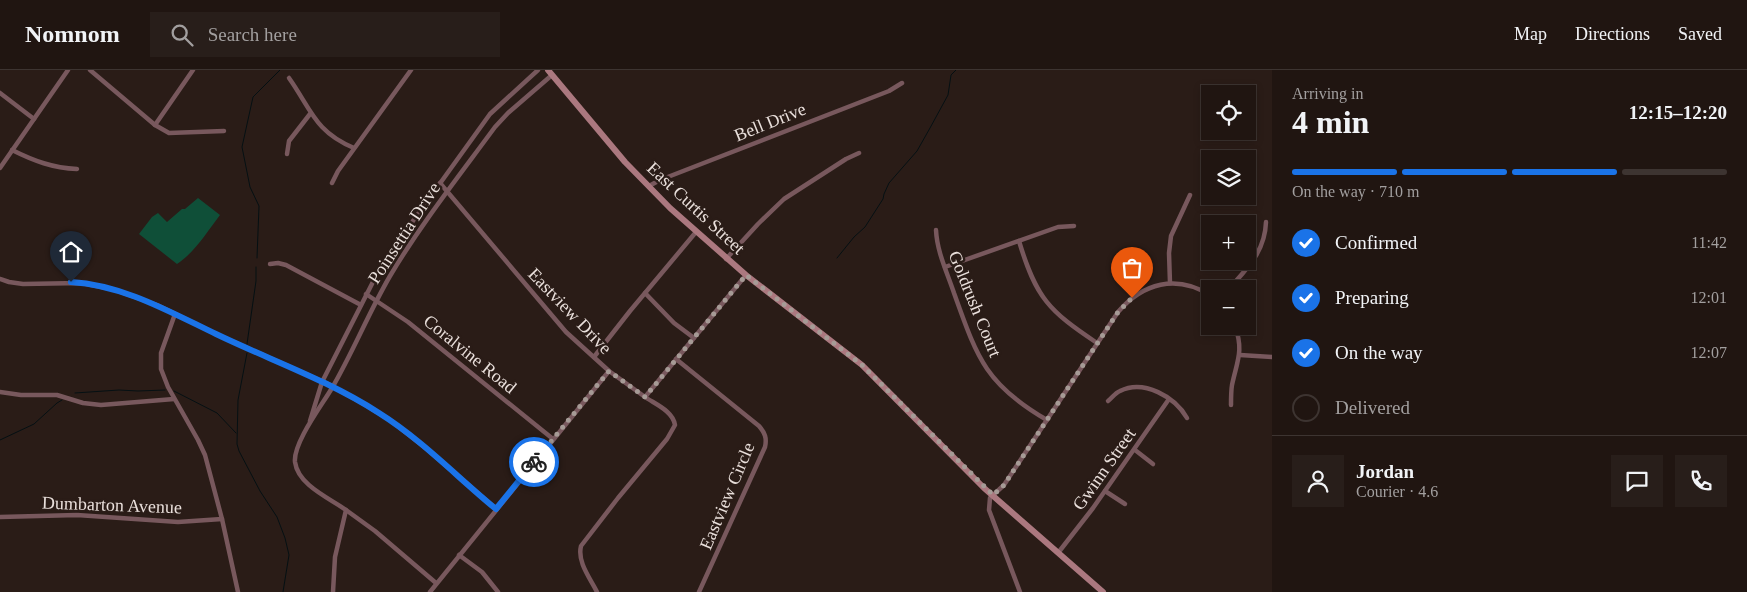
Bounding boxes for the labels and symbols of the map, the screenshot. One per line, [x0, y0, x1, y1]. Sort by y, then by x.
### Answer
street label: Bell Drive [731, 99, 809, 145]
street label: East Curtis Street [643, 158, 749, 258]
street label: Poinsettia Drive [364, 179, 444, 287]
pin [50, 231, 92, 282]
pin [1111, 247, 1153, 298]
street label: Goldrush Court [945, 248, 1005, 360]
street label: Eastview Drive [524, 264, 616, 358]
street label: Coralvine Road [420, 311, 520, 397]
street label: Gwinn Street [1068, 424, 1140, 514]
courier [509, 437, 559, 487]
street label: Eastview Circle [695, 439, 759, 553]
street label: Dumbarton Avenue [42, 493, 182, 517]

